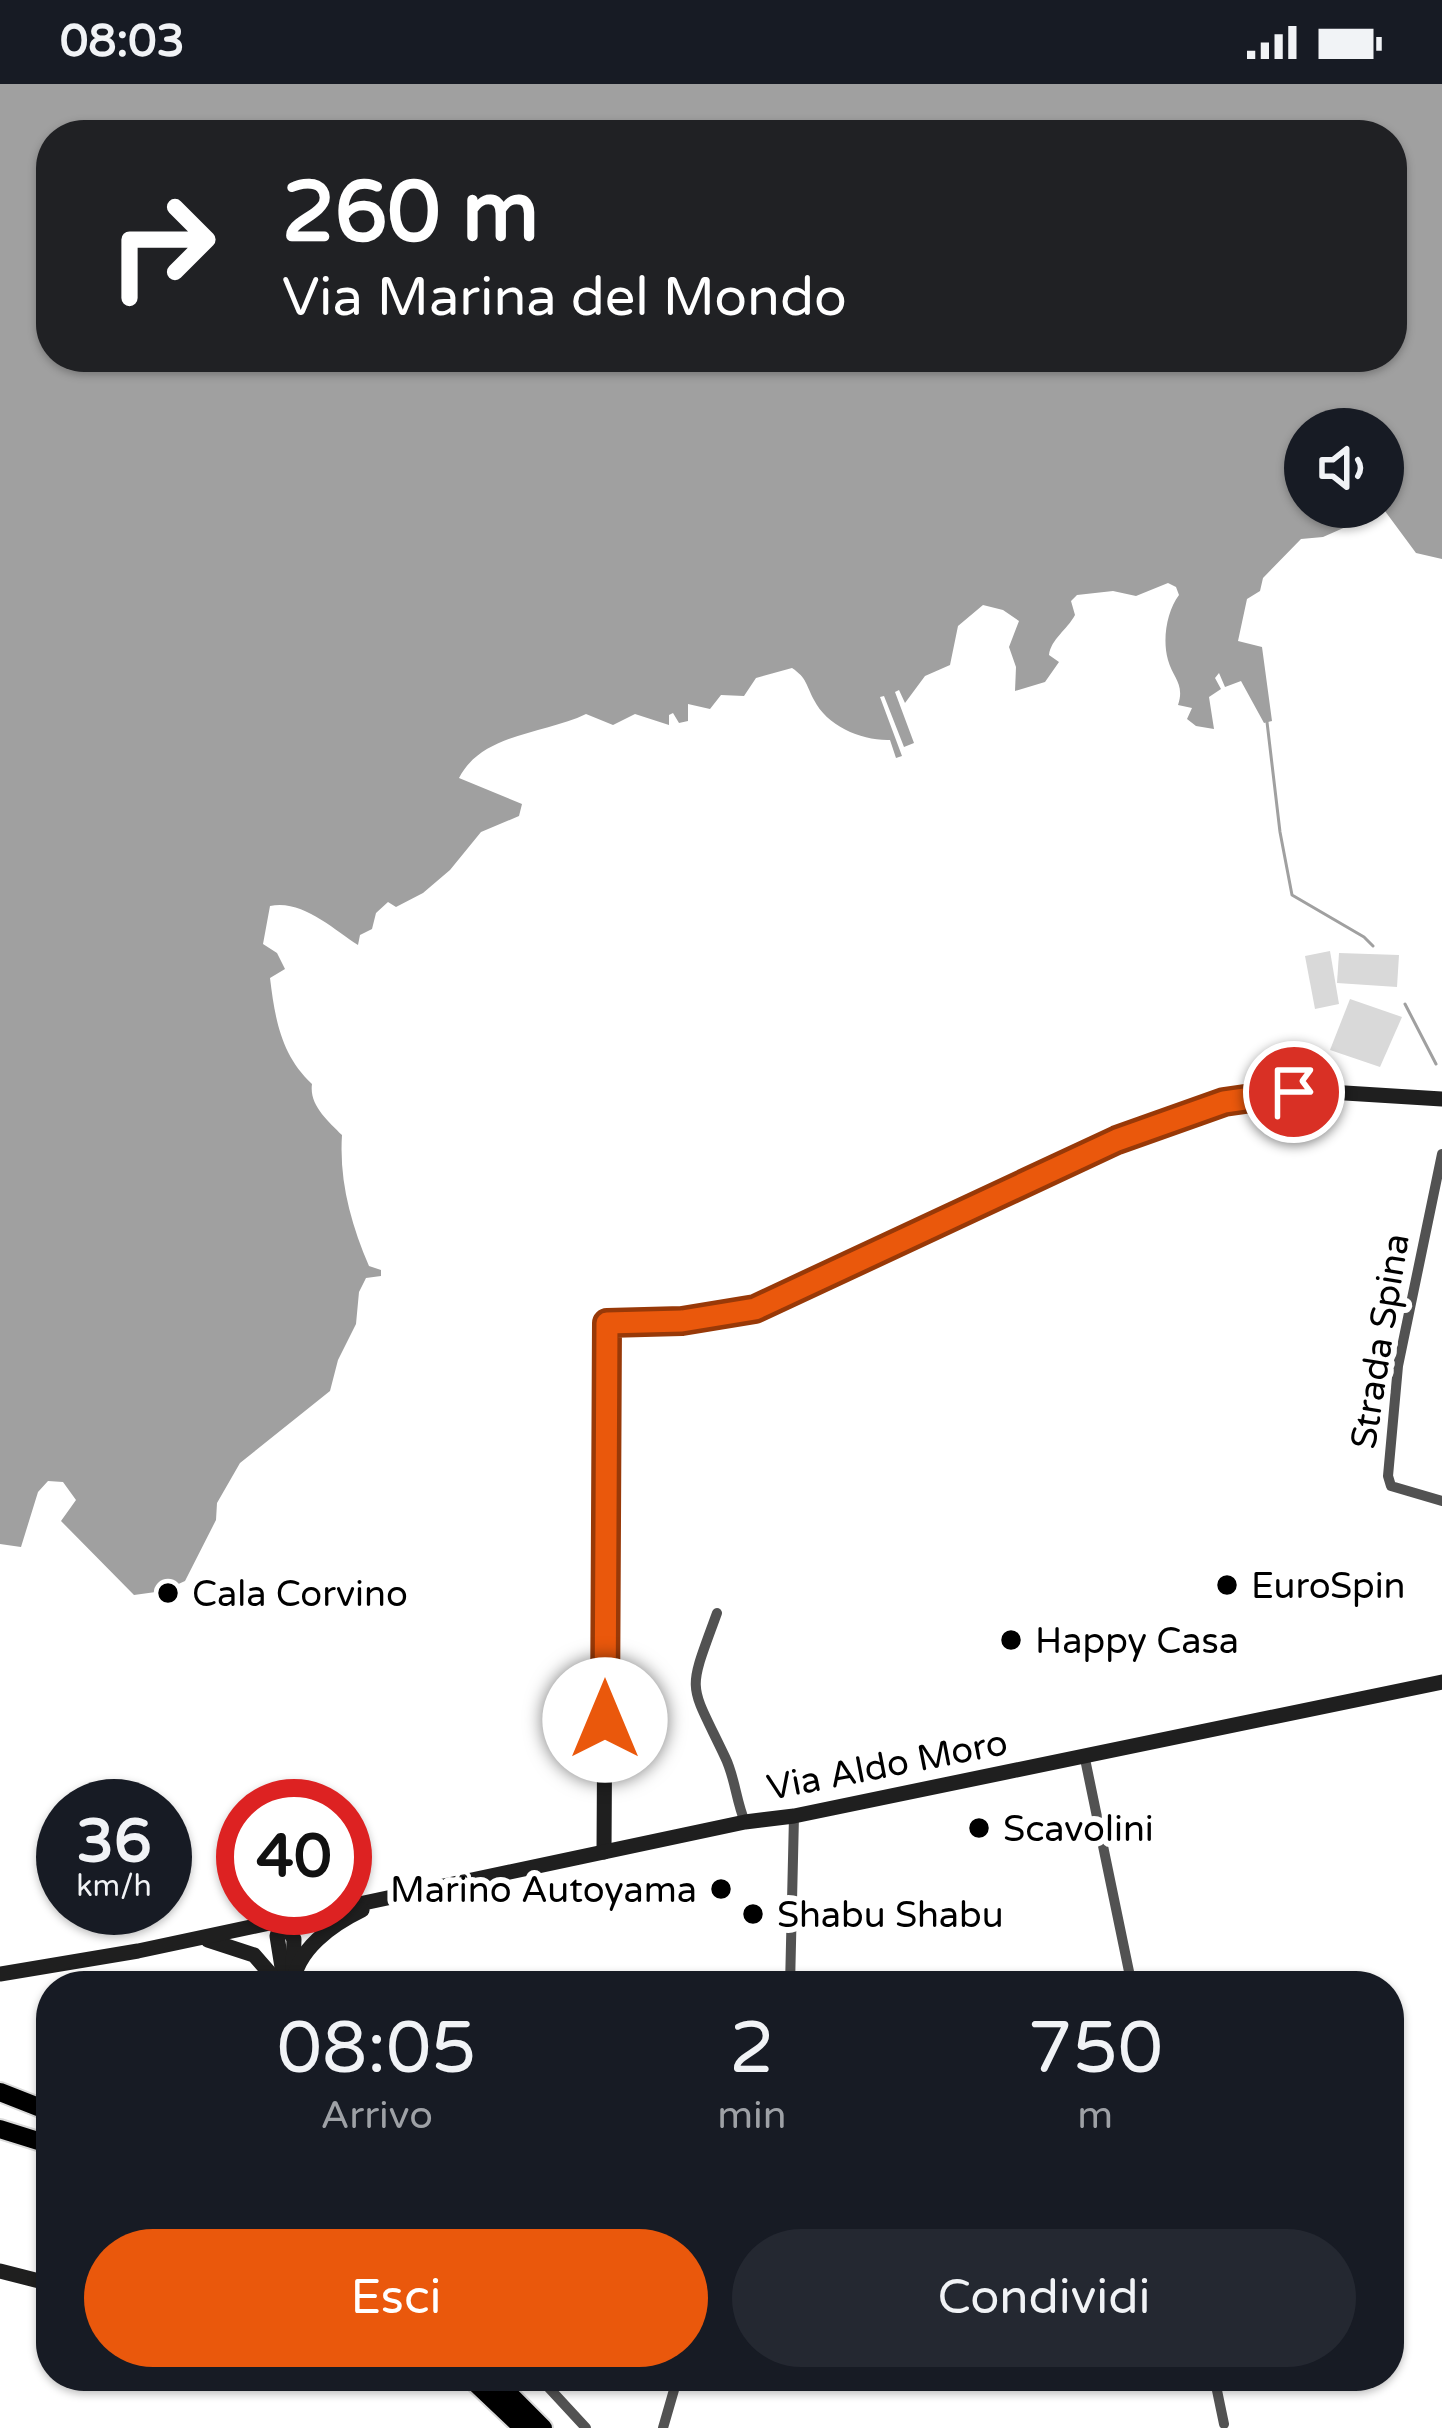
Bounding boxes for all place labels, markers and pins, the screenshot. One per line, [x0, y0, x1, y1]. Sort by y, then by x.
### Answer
pin [1243, 1041, 1345, 1143]
place label: EuroSpin [1251, 1565, 1406, 1608]
marker: EuroSpin [1214, 1572, 1240, 1598]
place label: Cala Corvino [192, 1573, 408, 1616]
marker: Cala Corvino [155, 1580, 181, 1606]
place label: Happy Casa [1035, 1620, 1239, 1663]
marker: Happy Casa [998, 1627, 1024, 1653]
place label: Scavolini [1003, 1808, 1154, 1851]
marker: Scavolini [966, 1815, 992, 1841]
place label: Marino Autoyama [390, 1869, 697, 1912]
marker: Marino Autoyama [708, 1876, 734, 1902]
place label: Shabu Shabu [777, 1894, 1004, 1937]
marker: Shabu Shabu [740, 1901, 766, 1927]

